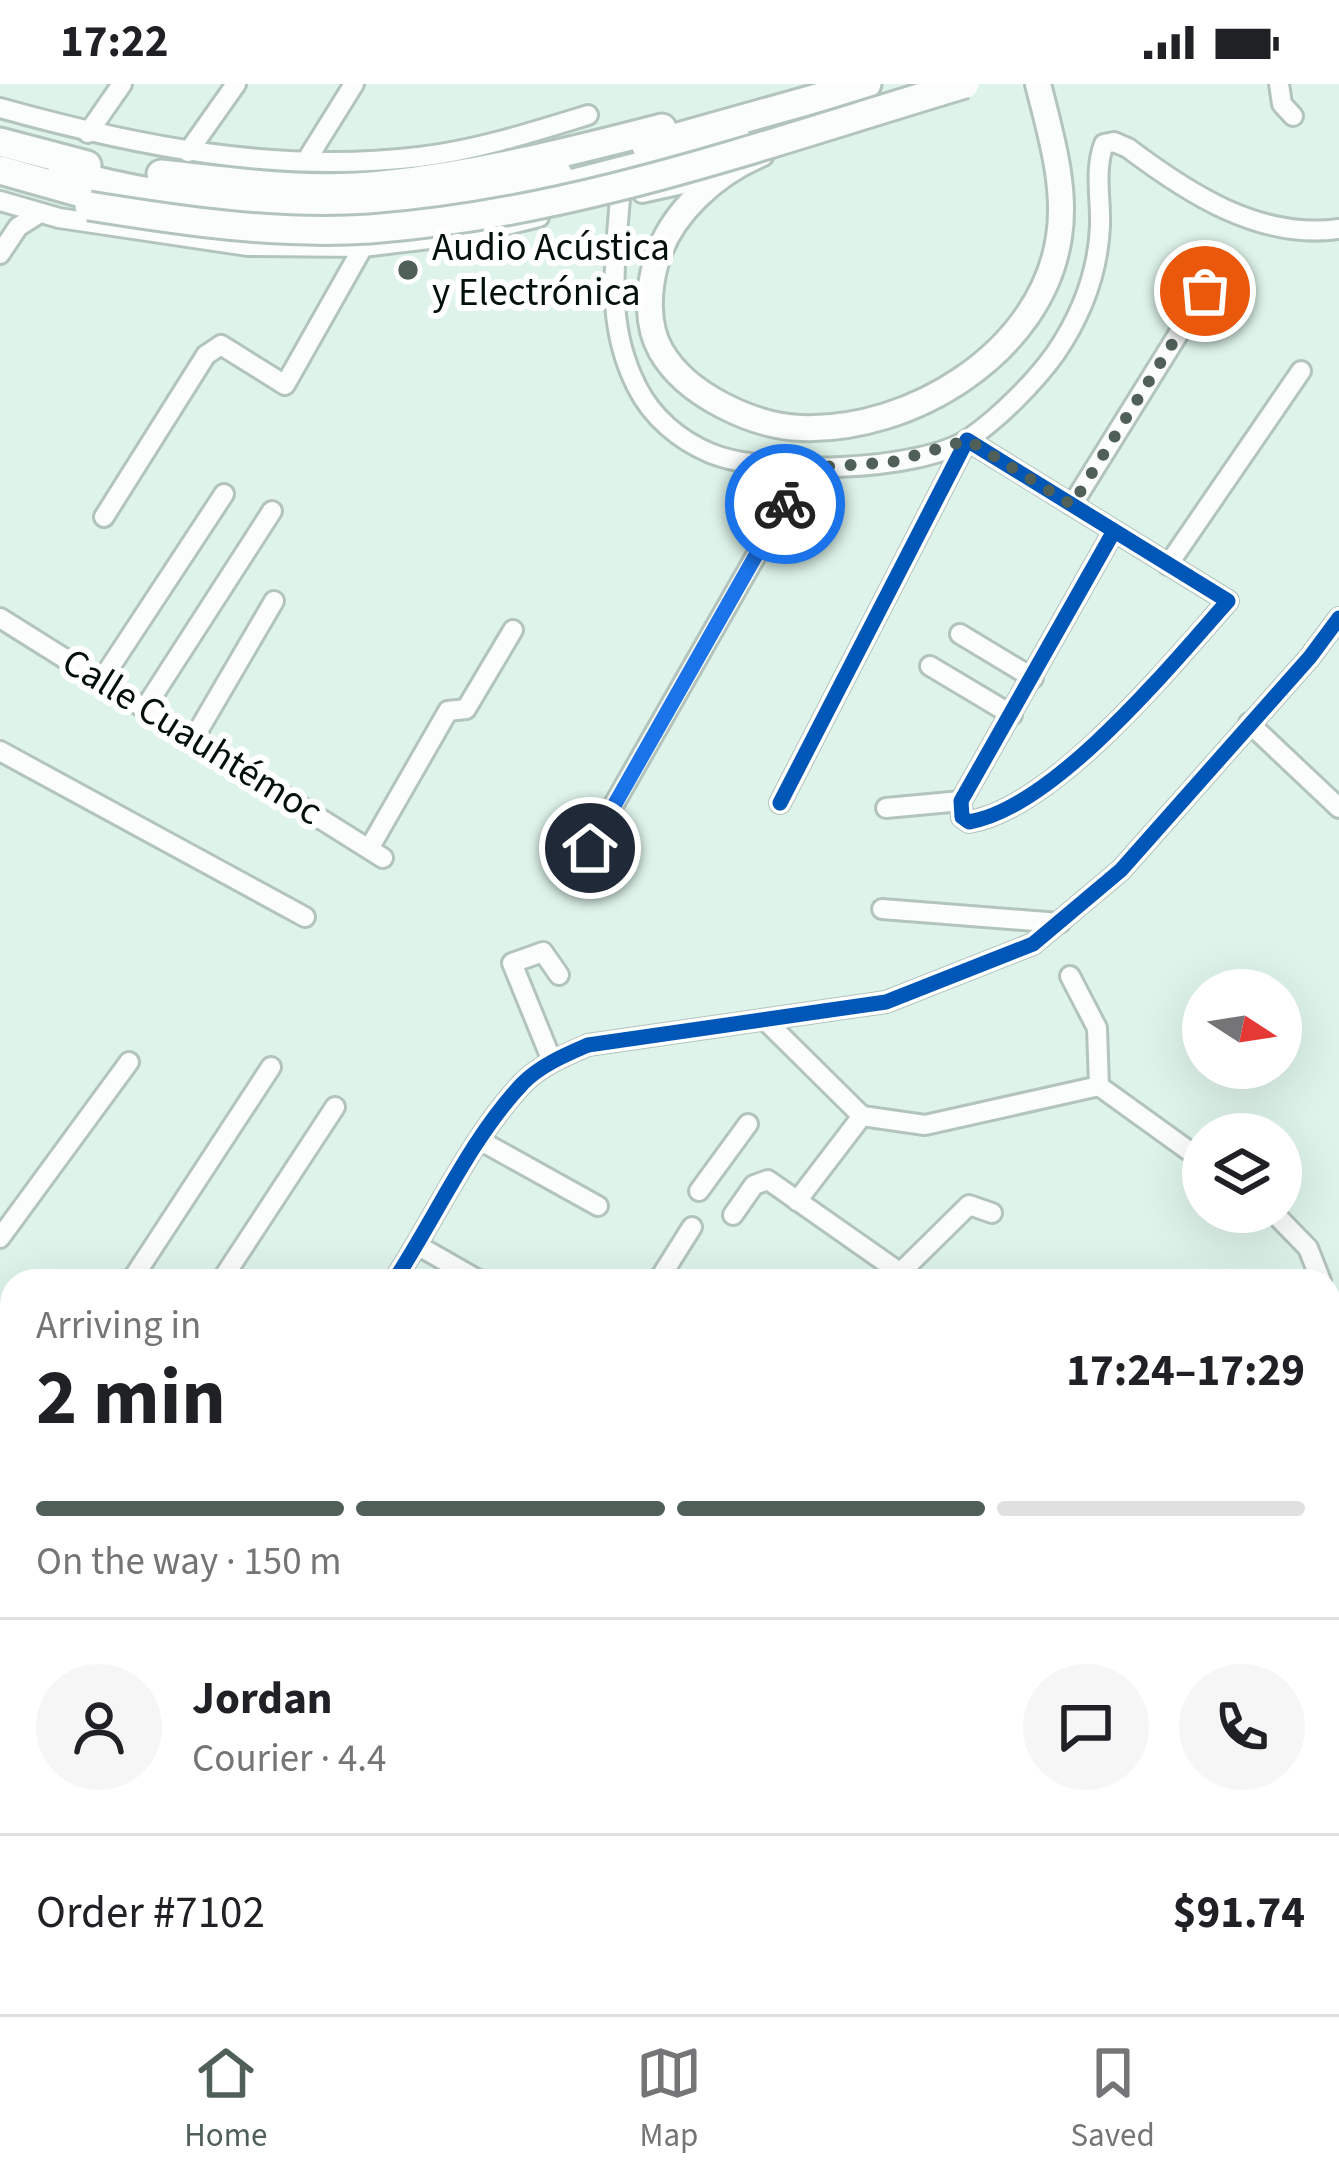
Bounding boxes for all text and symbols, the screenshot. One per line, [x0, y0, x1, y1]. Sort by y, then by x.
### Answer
text: 17:22 [60, 10, 169, 74]
place label: Audio Acústica y Electrónica [432, 220, 670, 321]
pin [1154, 240, 1256, 342]
marker: Audio Acústica y Electrónica [395, 257, 421, 283]
icon: bag [1172, 258, 1238, 324]
courier [725, 444, 845, 564]
icon: bike [752, 471, 818, 537]
street label: Calle Cuauhtémoc [51, 634, 333, 840]
pin [539, 797, 641, 899]
icon: home [557, 815, 623, 881]
north arrow [1182, 969, 1302, 1089]
map controls [1182, 969, 1302, 1233]
button: layers [1182, 1113, 1302, 1233]
text: Arriving in [36, 1298, 201, 1354]
text: 17:24–17:29 [1066, 1339, 1305, 1403]
text: 2 min [36, 1343, 226, 1454]
text: On the way · 150 m [36, 1534, 342, 1590]
button: person [36, 1664, 162, 1790]
button: chat [1023, 1664, 1149, 1790]
button: phone [1179, 1664, 1305, 1790]
text: Jordan [192, 1667, 333, 1731]
text: Courier · 4.4 [192, 1731, 386, 1787]
text: Order #7102 [36, 1881, 265, 1945]
text: $91.74 [1173, 1881, 1305, 1945]
tab: Home [184, 2040, 267, 2159]
tab: Map [636, 2040, 702, 2159]
tab: Saved [1070, 2040, 1155, 2159]

